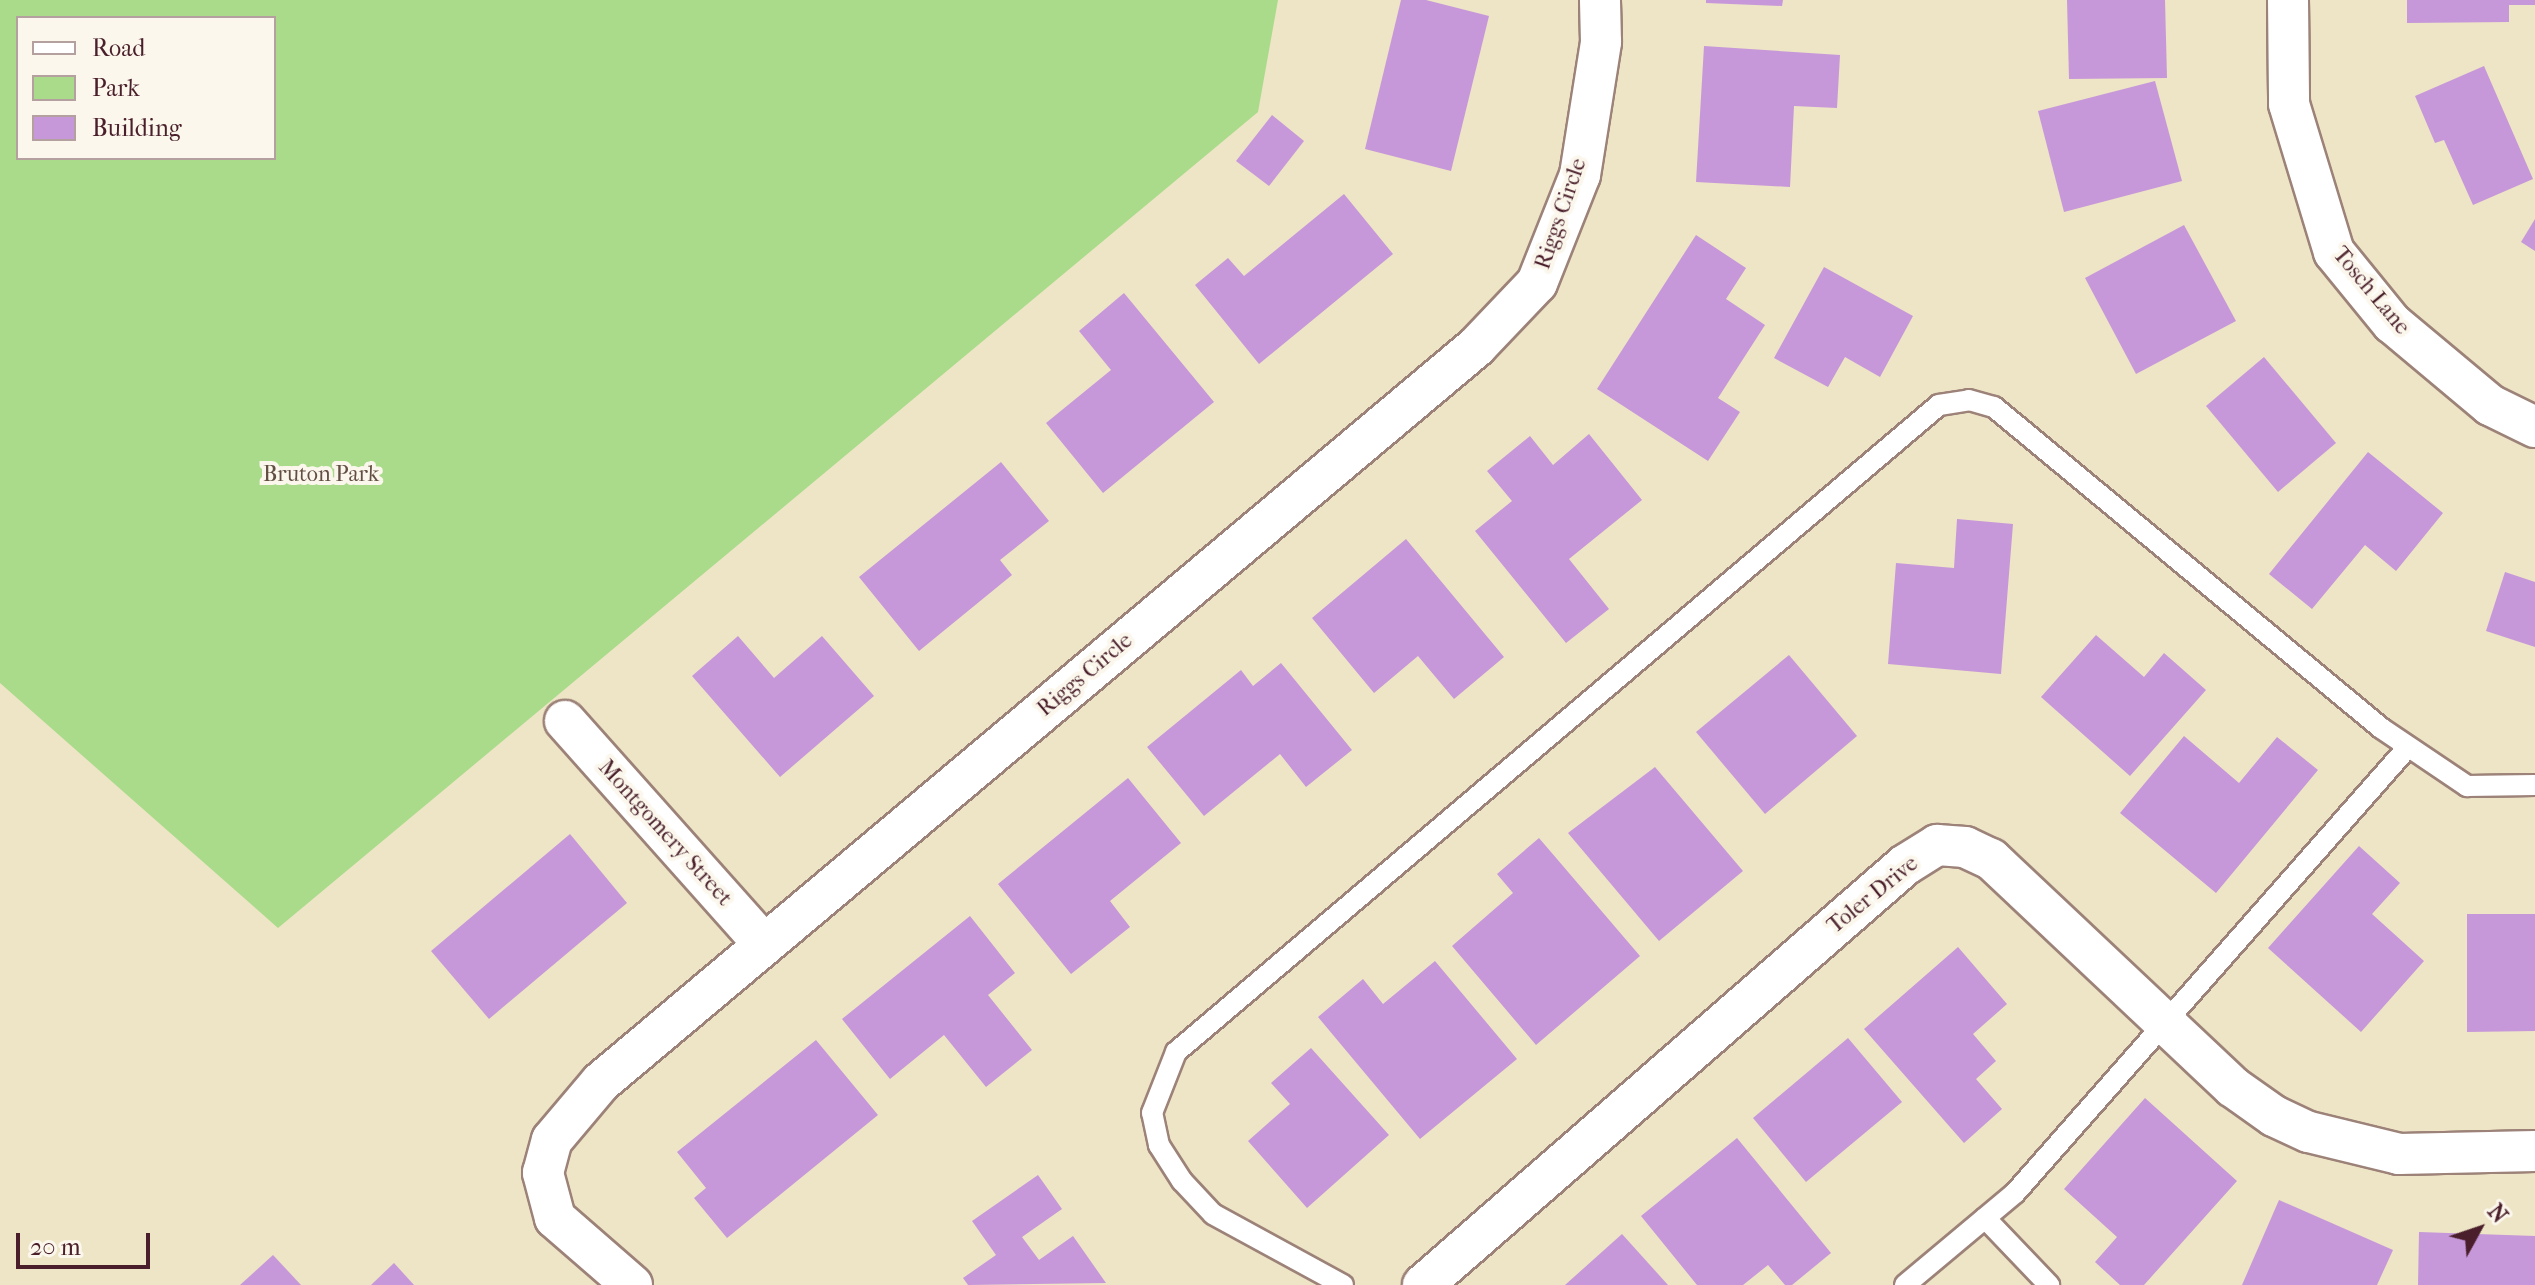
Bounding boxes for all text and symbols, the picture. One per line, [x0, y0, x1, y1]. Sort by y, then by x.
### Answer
legend [16, 16, 276, 160]
text: Road [92, 34, 145, 62]
text: Park [92, 74, 140, 102]
text: Building [92, 114, 182, 142]
street label: Riggs Circle [1530, 155, 1592, 273]
street label: Tosch Lane [2327, 242, 2415, 340]
park label: Bruton Park [263, 462, 379, 488]
street label: Riggs Circle [1032, 628, 1138, 722]
street label: Montgomery Street [593, 755, 737, 911]
street label: Toler Drive [1823, 851, 1923, 939]
north arrow [2439, 1189, 2519, 1269]
text: N [2482, 1199, 2513, 1228]
scale bar [20, 1217, 154, 1267]
text: 20 m [30, 1233, 81, 1261]

